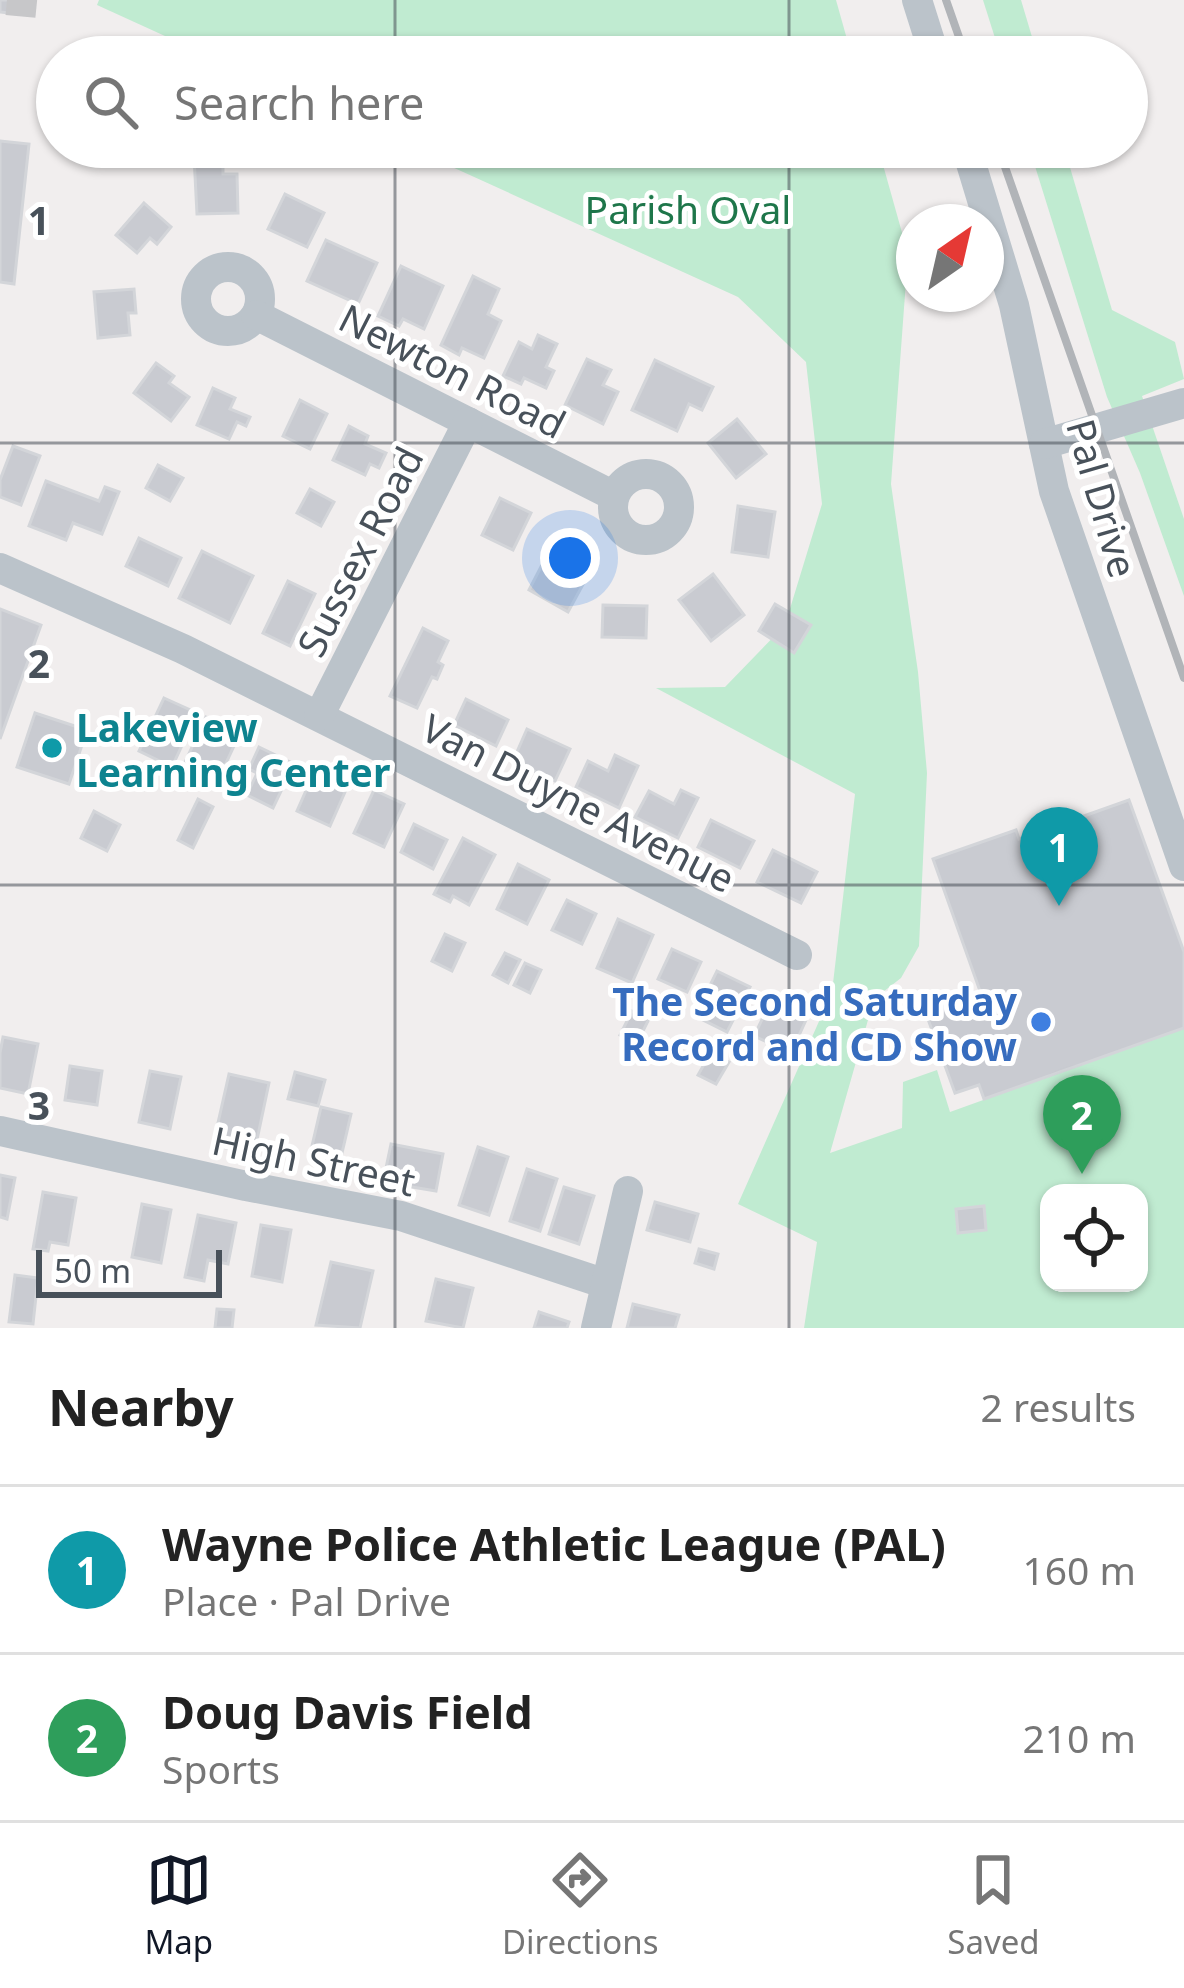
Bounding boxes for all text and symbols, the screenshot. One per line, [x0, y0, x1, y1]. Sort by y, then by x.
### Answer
search box [36, 36, 1148, 168]
icon: search [78, 69, 144, 135]
text: Search here [174, 72, 424, 133]
park label: Parish Oval [585, 182, 791, 235]
text: 1 [28, 193, 50, 246]
north arrow [896, 204, 1004, 312]
street label: Newton Road [331, 290, 575, 450]
street label: Pal Drive [1055, 413, 1151, 583]
street label: Sussex Road [283, 437, 435, 665]
your location [540, 528, 600, 588]
text: 2 [28, 636, 50, 689]
place label: Lakeview Learning Center [76, 700, 390, 798]
street label: Van Duyne Avenue [414, 700, 744, 904]
marker: Lakeview Learning Center [39, 735, 65, 761]
pin: 1 [1020, 807, 1098, 906]
place label: The Second Saturday Record and CD Show [612, 974, 1018, 1072]
marker: The Second Saturday Record and CD Show [1028, 1009, 1054, 1035]
pin: 2 [1043, 1075, 1121, 1174]
text: 3 [28, 1078, 50, 1131]
street label: High Street [208, 1113, 420, 1207]
map controls [1040, 1184, 1148, 1292]
button: locate [1040, 1184, 1148, 1292]
scale bar [36, 1244, 222, 1297]
text: 50 m [54, 1248, 131, 1293]
text: Nearby [48, 1371, 234, 1441]
text: 2 results [981, 1380, 1136, 1433]
text: Wayne Police Athletic League (PAL) [162, 1513, 946, 1574]
text: 1 [76, 1543, 98, 1596]
text: 160 m [1022, 1543, 1136, 1596]
text: Place · Pal Drive [162, 1574, 451, 1627]
text: Doug Davis Field [162, 1681, 533, 1742]
text: 2 [76, 1711, 98, 1764]
text: 210 m [1022, 1711, 1136, 1764]
text: Sports [162, 1742, 280, 1795]
tab: Map [144, 1847, 213, 1964]
tab: Directions [502, 1847, 659, 1964]
tab: Saved [947, 1847, 1040, 1964]

